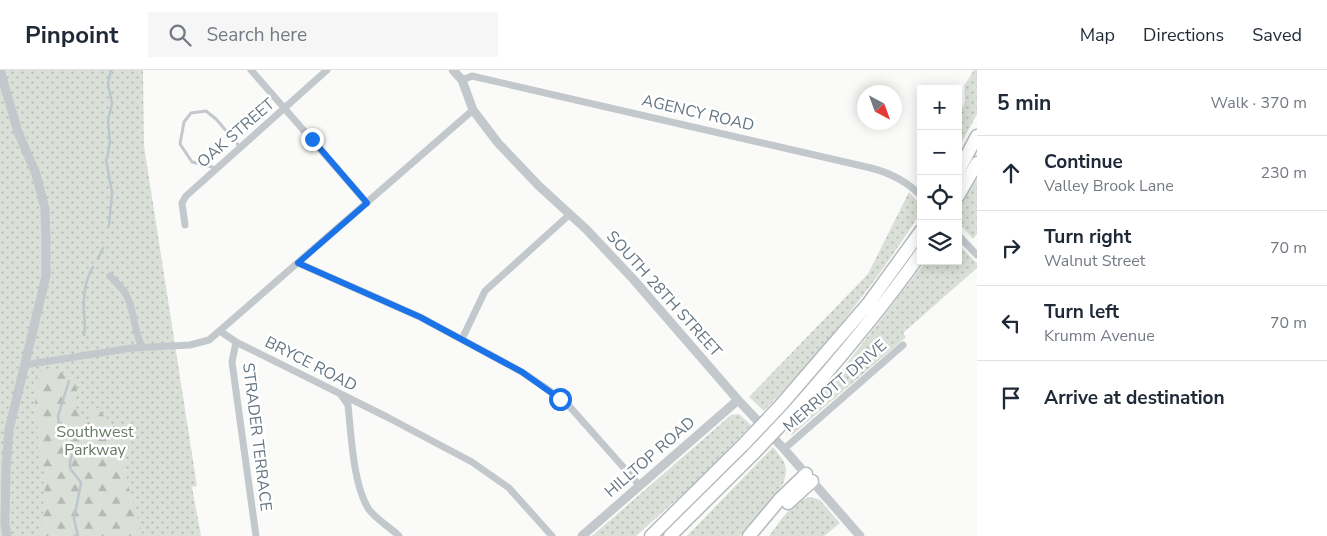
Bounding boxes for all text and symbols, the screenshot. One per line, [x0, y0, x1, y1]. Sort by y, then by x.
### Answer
search box [148, 12, 498, 57]
text: Pinpoint [25, 19, 118, 51]
icon: search [166, 21, 194, 49]
text: Search here [206, 22, 307, 48]
text: Map [1080, 23, 1115, 47]
text: Directions [1143, 23, 1224, 47]
text: Saved [1252, 23, 1302, 47]
north arrow [857, 85, 902, 130]
map controls [917, 85, 962, 265]
button: + [917, 85, 962, 130]
street label: AGENCY ROAD [640, 89, 756, 137]
text: 5 min [997, 89, 1051, 117]
text: Walk · 370 m [1211, 92, 1307, 114]
street label: OAK STREET [193, 93, 280, 173]
route end [301, 128, 324, 151]
button: − [917, 130, 962, 175]
text: Continue [1044, 149, 1123, 175]
icon: ahead [997, 159, 1025, 187]
text: 230 m [1260, 162, 1307, 184]
button: locate [917, 175, 962, 220]
text: Valley Brook Lane [1044, 175, 1174, 197]
button: layers [917, 220, 962, 265]
text: Turn right [1044, 224, 1131, 250]
street label: SOUTH 28TH STREET [601, 226, 727, 362]
icon: right [997, 234, 1025, 262]
text: 70 m [1270, 237, 1307, 259]
text: Walnut Street [1044, 250, 1145, 272]
text: Turn left [1044, 299, 1119, 325]
icon: left [997, 309, 1025, 337]
text: 70 m [1270, 312, 1307, 334]
text: Krumm Avenue [1044, 325, 1155, 347]
street label: BRYCE ROAD [261, 331, 361, 397]
street label: MERRIOTT DRIVE [778, 335, 892, 437]
street label: STRADER TERRACE [237, 362, 277, 512]
icon: arrive [997, 384, 1025, 412]
text: Arrive at destination [1044, 385, 1225, 411]
route start [549, 388, 572, 411]
street label: HILLTOP ROAD [600, 412, 700, 502]
park label: Southwest Parkway [56, 421, 134, 461]

